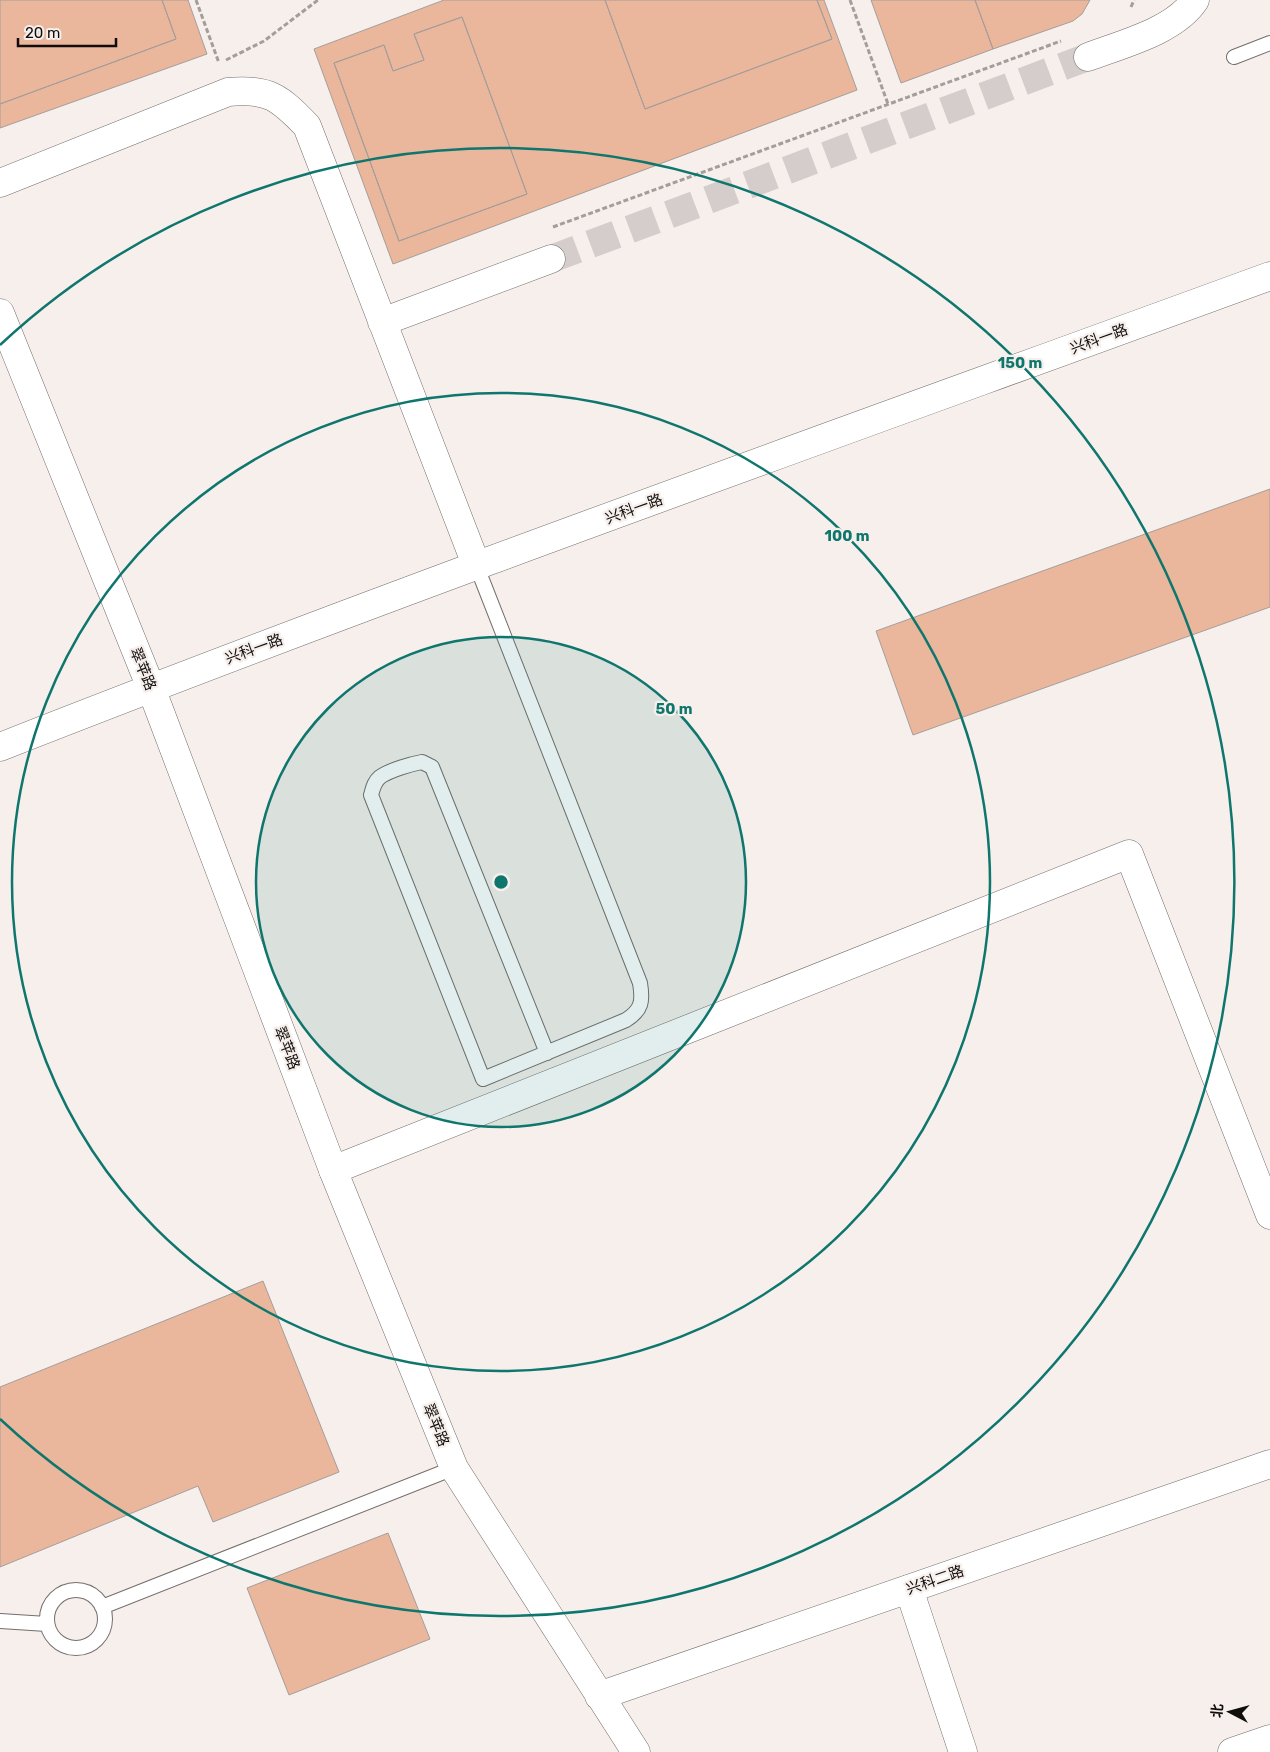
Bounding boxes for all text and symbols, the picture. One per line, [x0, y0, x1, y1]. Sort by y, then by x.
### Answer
scale bar [18, 15, 115, 47]
text: 20 m [25, 24, 60, 42]
street label: 兴科一路 [1068, 320, 1130, 358]
text: 150 m [998, 354, 1042, 372]
street label: 兴科一路 [603, 490, 665, 528]
text: 100 m [825, 527, 869, 545]
street label: 兴科一路 [223, 630, 285, 668]
street label: 翠苹路 [126, 645, 160, 693]
text: 50 m [656, 700, 692, 718]
centre of rings [492, 873, 510, 891]
street label: 翠苹路 [271, 1024, 303, 1072]
street label: 翠苹路 [419, 1401, 453, 1449]
street label: 兴科二路 [904, 1562, 966, 1598]
north arrow [1205, 1687, 1255, 1737]
text: 北 [1208, 1703, 1227, 1719]

